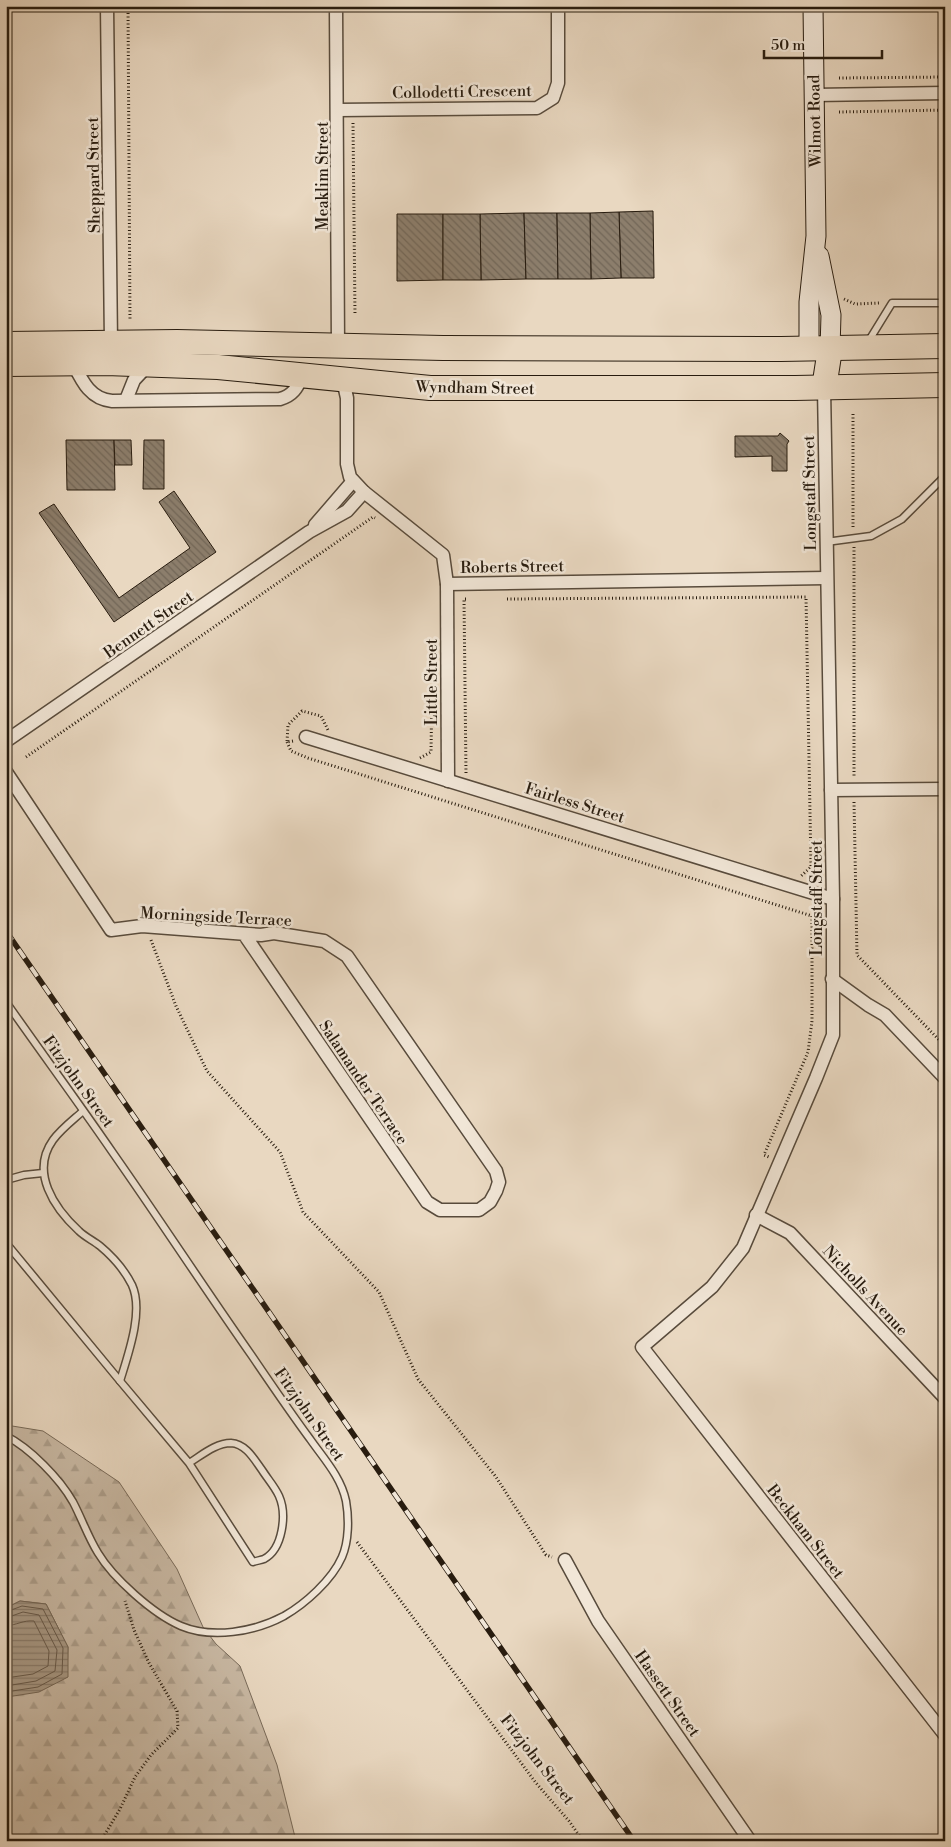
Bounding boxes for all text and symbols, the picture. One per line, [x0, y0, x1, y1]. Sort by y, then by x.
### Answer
scale bar [764, 28, 881, 60]
text: 50 m [771, 36, 805, 55]
street label: Wilmot Road [804, 74, 826, 169]
street label: Collodetti Crescent [392, 81, 532, 103]
street label: Sheppard Street [83, 116, 105, 233]
street label: Meaklim Street [313, 121, 333, 231]
street label: Wyndham Street [414, 377, 535, 399]
street label: Longstaff Street [799, 435, 821, 551]
street label: Roberts Street [460, 556, 564, 578]
street label: Bennett Street [99, 586, 197, 664]
street label: Little Street [422, 638, 442, 725]
street label: Fairless Street [522, 778, 627, 828]
street label: Longstaff Street [807, 840, 827, 956]
street label: Morningside Terrace [140, 903, 292, 931]
street label: Salamander Terrace [314, 1017, 412, 1148]
street label: Fitzjohn Street [38, 1032, 118, 1132]
street label: Nicholls Avenue [818, 1241, 912, 1340]
street label: Fitzjohn Street [270, 1364, 349, 1465]
street label: Beckham Street [762, 1480, 848, 1583]
street label: Hassett Street [630, 1646, 705, 1741]
street label: Fitzjohn Street [496, 1711, 579, 1809]

